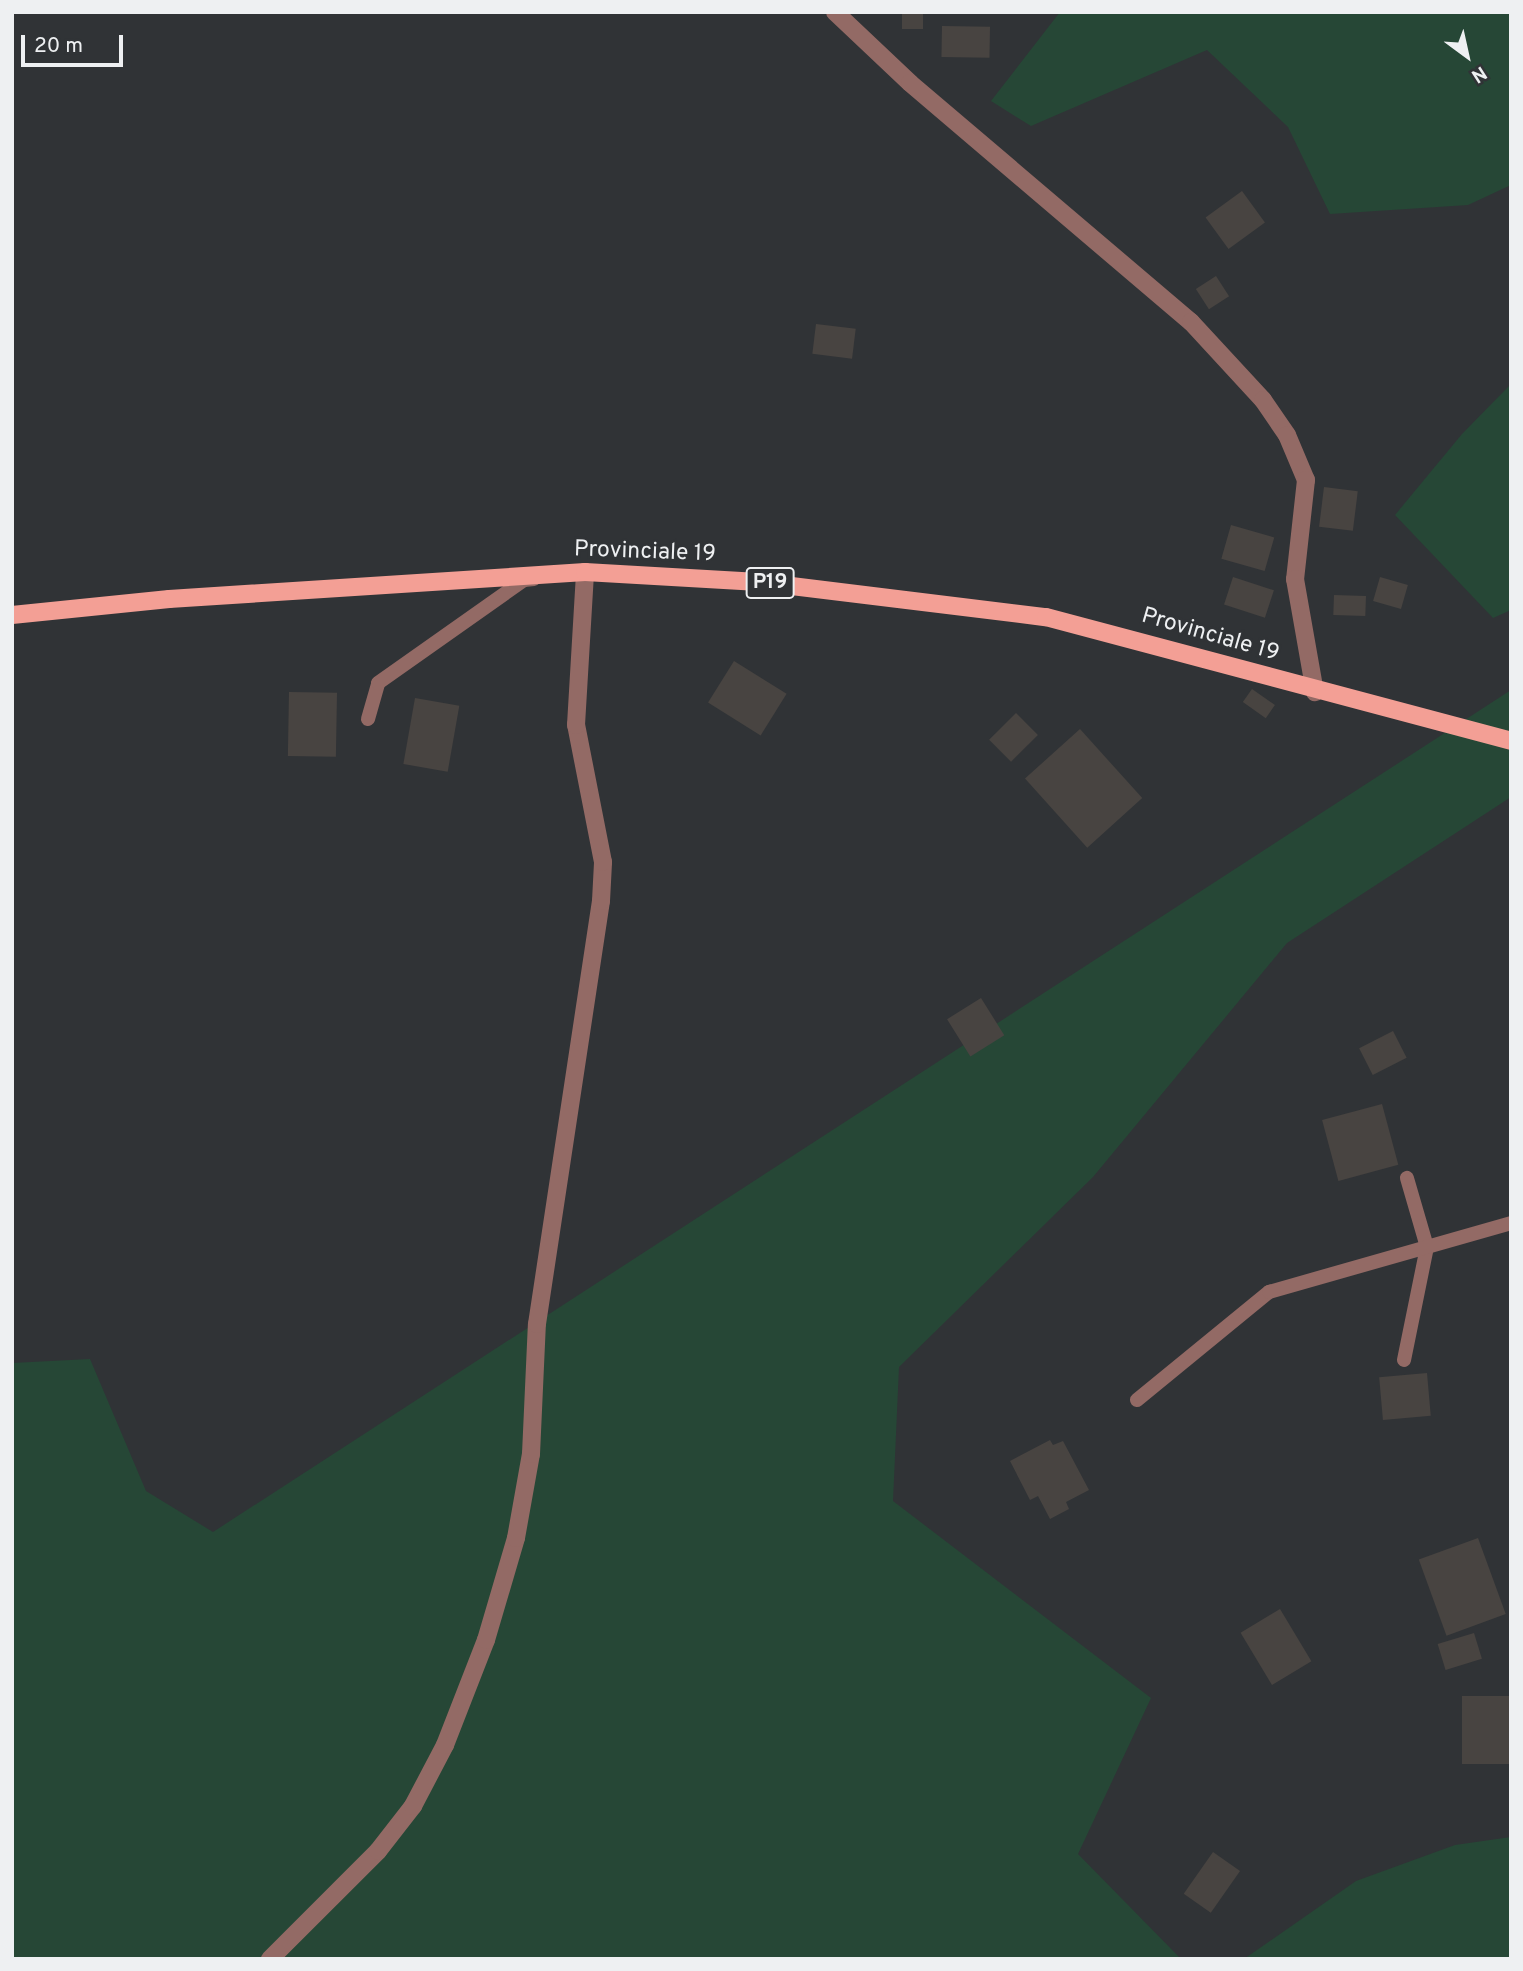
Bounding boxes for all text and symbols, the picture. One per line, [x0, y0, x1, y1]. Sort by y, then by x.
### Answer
scale bar [24, 21, 126, 65]
north arrow [1432, 21, 1502, 91]
text: 20 m [34, 33, 83, 60]
text: N [1466, 60, 1491, 87]
street label: Provinciale 19 [574, 537, 716, 569]
road number: P19 [746, 566, 794, 600]
street label: Provinciale 19 [1138, 603, 1282, 669]

